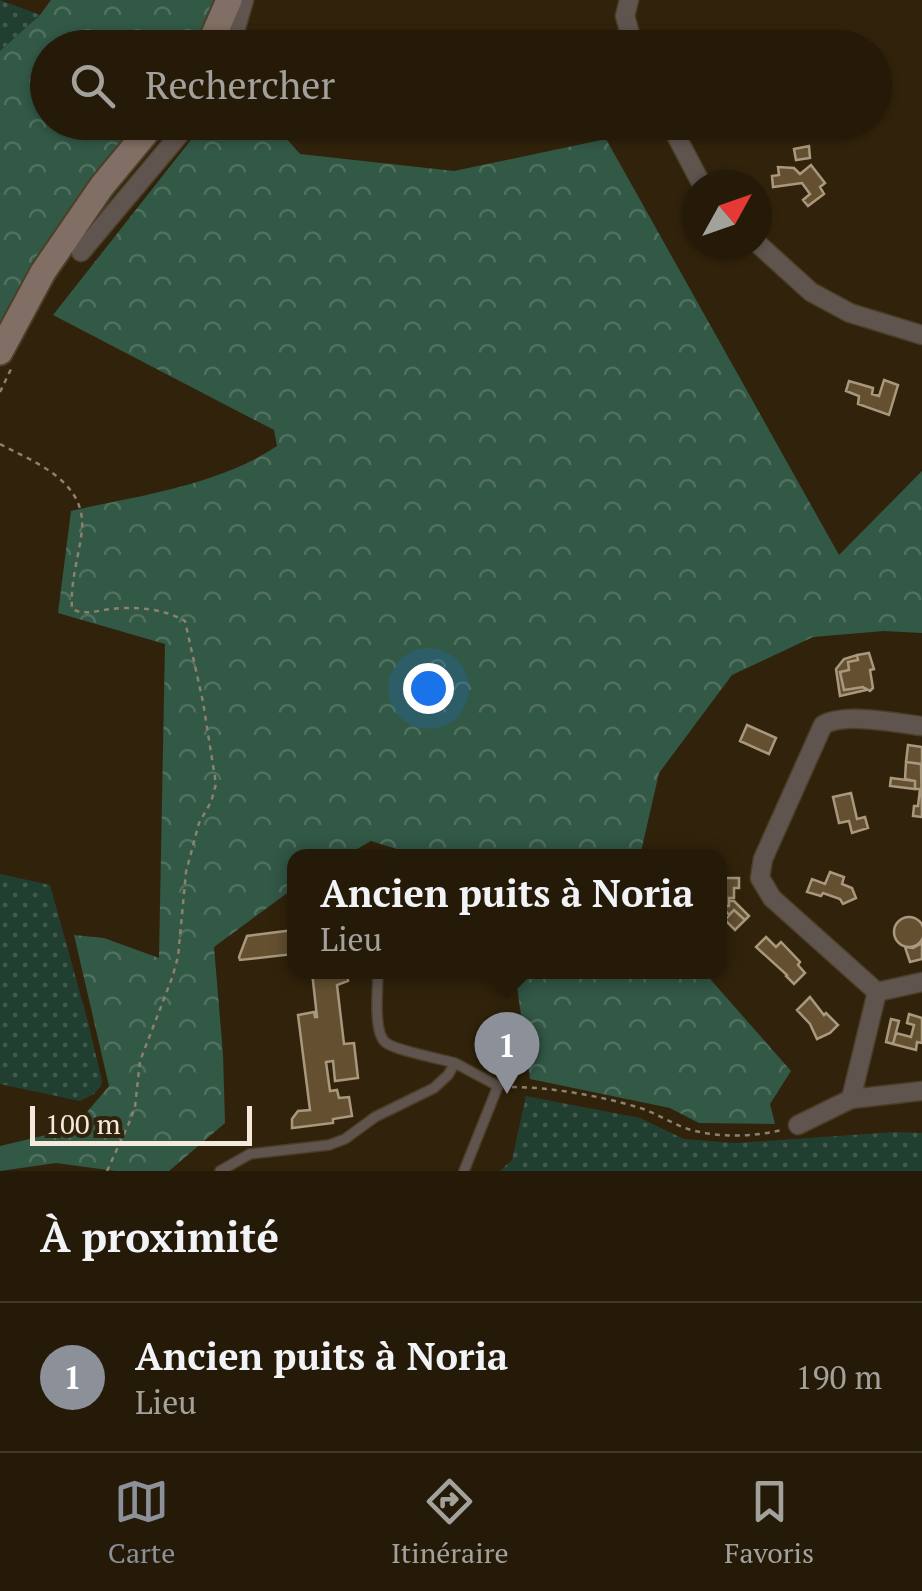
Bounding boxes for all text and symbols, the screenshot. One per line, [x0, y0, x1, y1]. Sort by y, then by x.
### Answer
search box [30, 30, 892, 140]
icon: search [65, 58, 120, 113]
text: Rechercher [145, 60, 335, 110]
north arrow [682, 170, 772, 260]
your location [403, 663, 454, 714]
popup [287, 849, 727, 979]
text: Ancien puits à Noria [320, 868, 694, 918]
text: Lieu [320, 918, 382, 960]
pin: 1 [474, 1012, 540, 1094]
scale bar [30, 1101, 252, 1146]
text: 100 m [45, 1105, 121, 1142]
text: À proximité [40, 1208, 279, 1264]
text: Ancien puits à Noria [135, 1331, 508, 1381]
text: 1 [63, 1356, 82, 1398]
text: 190 m [795, 1356, 882, 1398]
text: Lieu [135, 1381, 197, 1423]
tab: Carte [108, 1474, 175, 1571]
tab: Itinéraire [391, 1474, 509, 1571]
tab: Favoris [724, 1474, 814, 1571]

